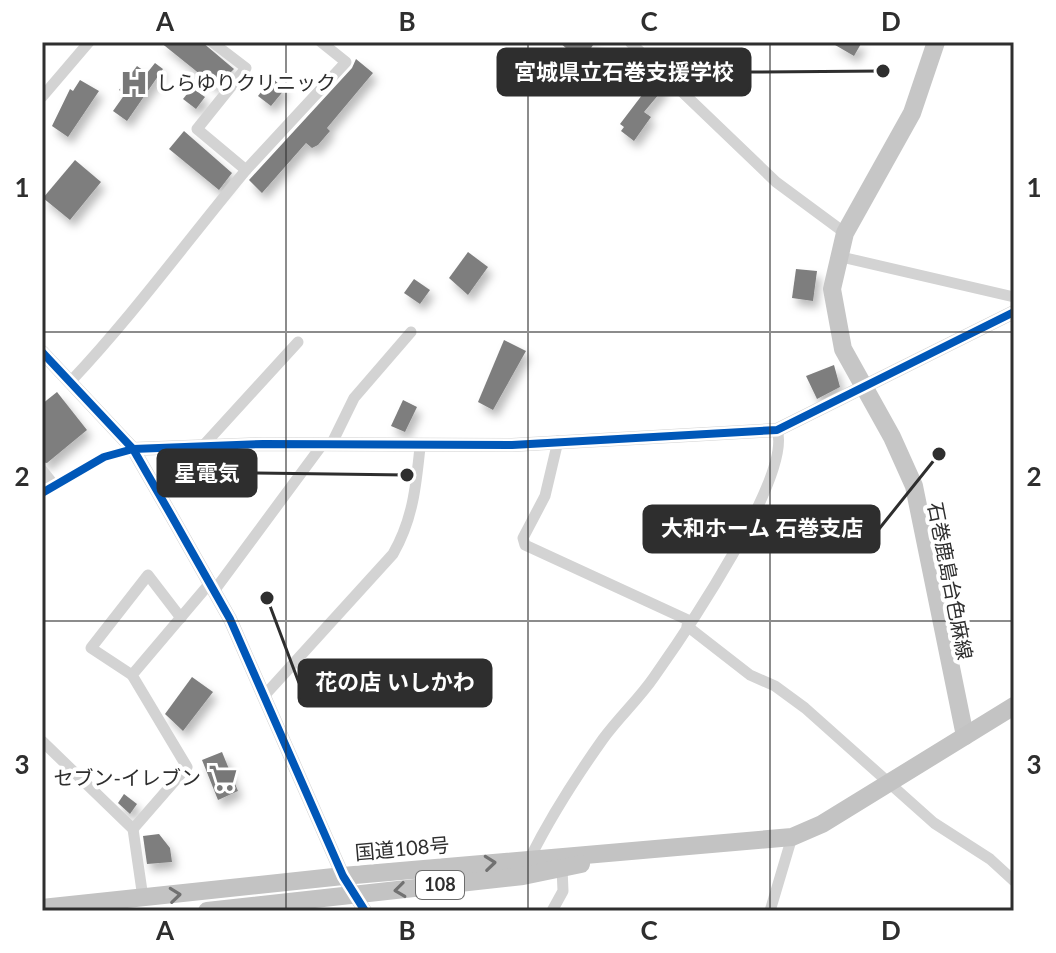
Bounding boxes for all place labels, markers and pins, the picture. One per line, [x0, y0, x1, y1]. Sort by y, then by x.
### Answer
callout: 宮城県立石巻支援学校 [498, 49, 750, 95]
hospital icon: しらゆりクリニック [119, 68, 149, 98]
place label: しらゆりクリニック [156, 70, 336, 94]
callout: 星電気 [158, 450, 256, 496]
callout: 大和ホーム 石巻支店 [644, 506, 879, 552]
callout: 花の店 いしかわ [299, 660, 491, 706]
supermarket icon: セブン-イレブン [208, 763, 238, 793]
place label: セブン-イレブン [54, 765, 201, 789]

